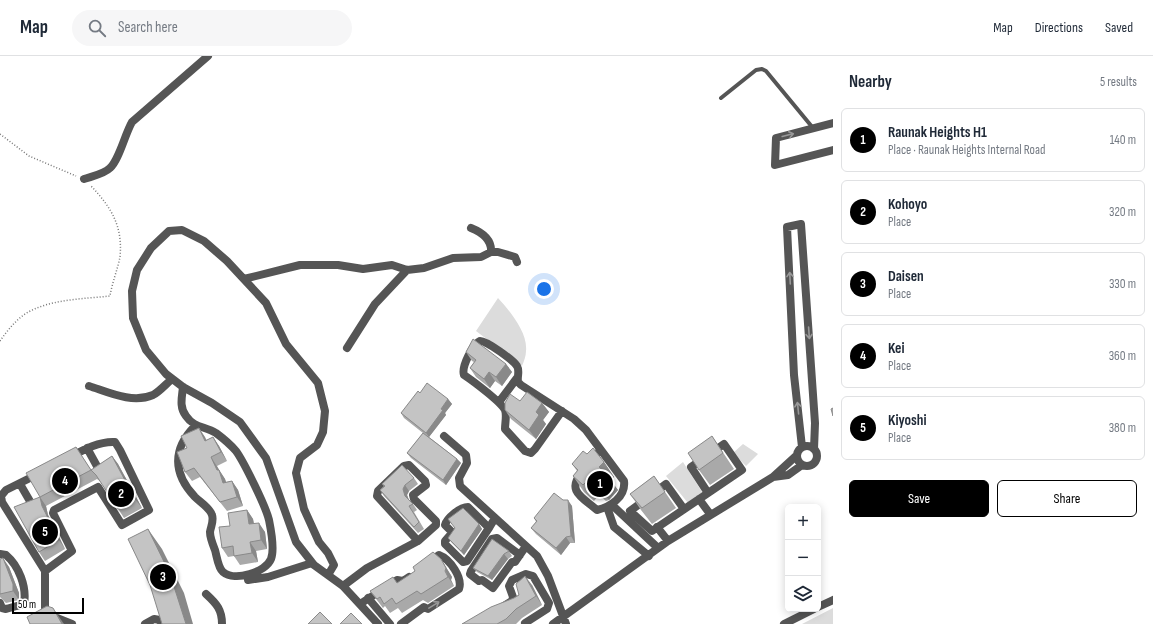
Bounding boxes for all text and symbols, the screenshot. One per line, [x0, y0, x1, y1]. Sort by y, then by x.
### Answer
search box [72, 10, 352, 46]
text: Map [20, 16, 48, 39]
icon: search [86, 17, 108, 39]
text: Search here [118, 18, 178, 37]
text: Map [993, 19, 1013, 36]
text: Directions [1035, 19, 1083, 36]
text: Saved [1105, 19, 1133, 36]
text: Nearby [849, 72, 892, 92]
text: 5 results [1100, 74, 1137, 90]
text: Raunak Heights H1 [888, 123, 987, 142]
one-way arrow [781, 131, 794, 139]
text: 1 [860, 132, 866, 148]
text: 140 m [1110, 132, 1136, 148]
text: Place · Raunak Heights Internal Road [888, 142, 1045, 158]
text: Kohoyo [888, 195, 927, 214]
text: 2 [860, 204, 866, 220]
text: 320 m [1109, 204, 1136, 220]
text: Place [888, 214, 911, 230]
text: Daisen [888, 267, 924, 286]
one-way arrow [786, 272, 793, 285]
text: 3 [860, 276, 866, 292]
text: 330 m [1109, 276, 1136, 292]
your location [534, 279, 554, 299]
text: Place [888, 286, 911, 302]
one-way arrow [805, 326, 813, 339]
text: Kei [888, 339, 905, 358]
text: 4 [860, 348, 866, 364]
text: 360 m [1109, 348, 1136, 364]
text: Place [888, 358, 911, 374]
one-way arrow [794, 402, 801, 415]
text: Kiyoshi [888, 411, 927, 430]
text: 5 [860, 420, 866, 436]
text: 380 m [1109, 420, 1136, 436]
text: Place [888, 430, 911, 446]
pin: 4 [52, 466, 78, 496]
pin: 1 [587, 469, 613, 499]
pin: 2 [108, 479, 134, 509]
button: Save [849, 480, 989, 517]
button: Share [997, 480, 1137, 517]
map controls [785, 504, 821, 612]
button: + [785, 504, 821, 540]
pin: 5 [32, 517, 58, 547]
button: − [785, 540, 821, 576]
pin: 3 [150, 562, 176, 592]
button: layers [785, 576, 821, 612]
scale bar [12, 596, 84, 615]
text: 50 m [18, 598, 36, 611]
one-way arrow [428, 601, 439, 610]

